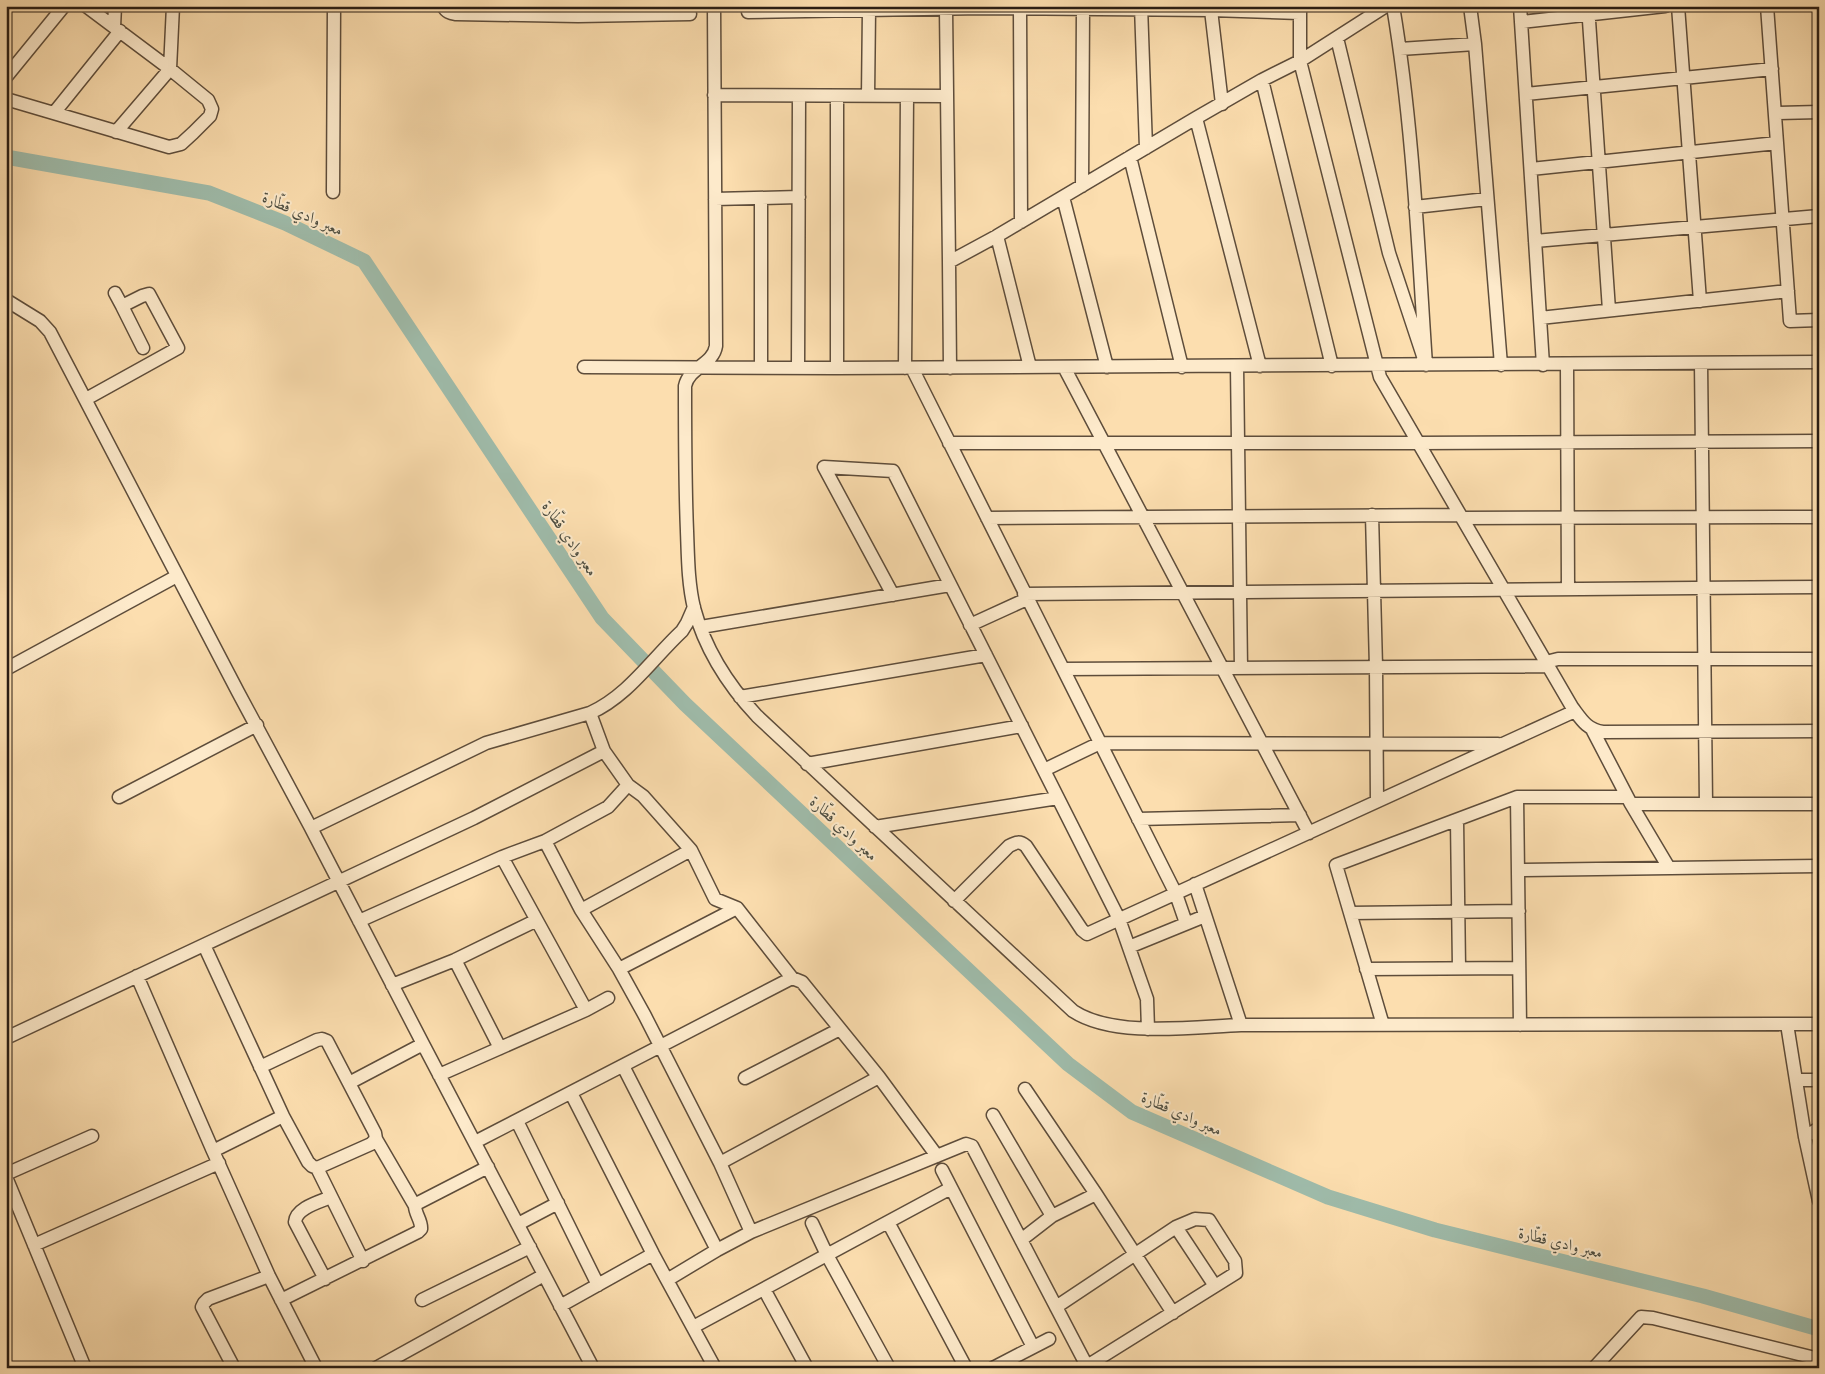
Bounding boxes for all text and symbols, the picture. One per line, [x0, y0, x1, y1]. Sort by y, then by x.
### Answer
water label: معبر وادي قطّارة [258, 185, 347, 243]
water label: معبر وادي قطّارة [535, 496, 604, 581]
water label: معبر وادي قطّارة [804, 790, 884, 867]
water label: معبر وادي قطّارة [1137, 1085, 1226, 1143]
water label: معبر وادي قطّارة [1515, 1221, 1606, 1265]

